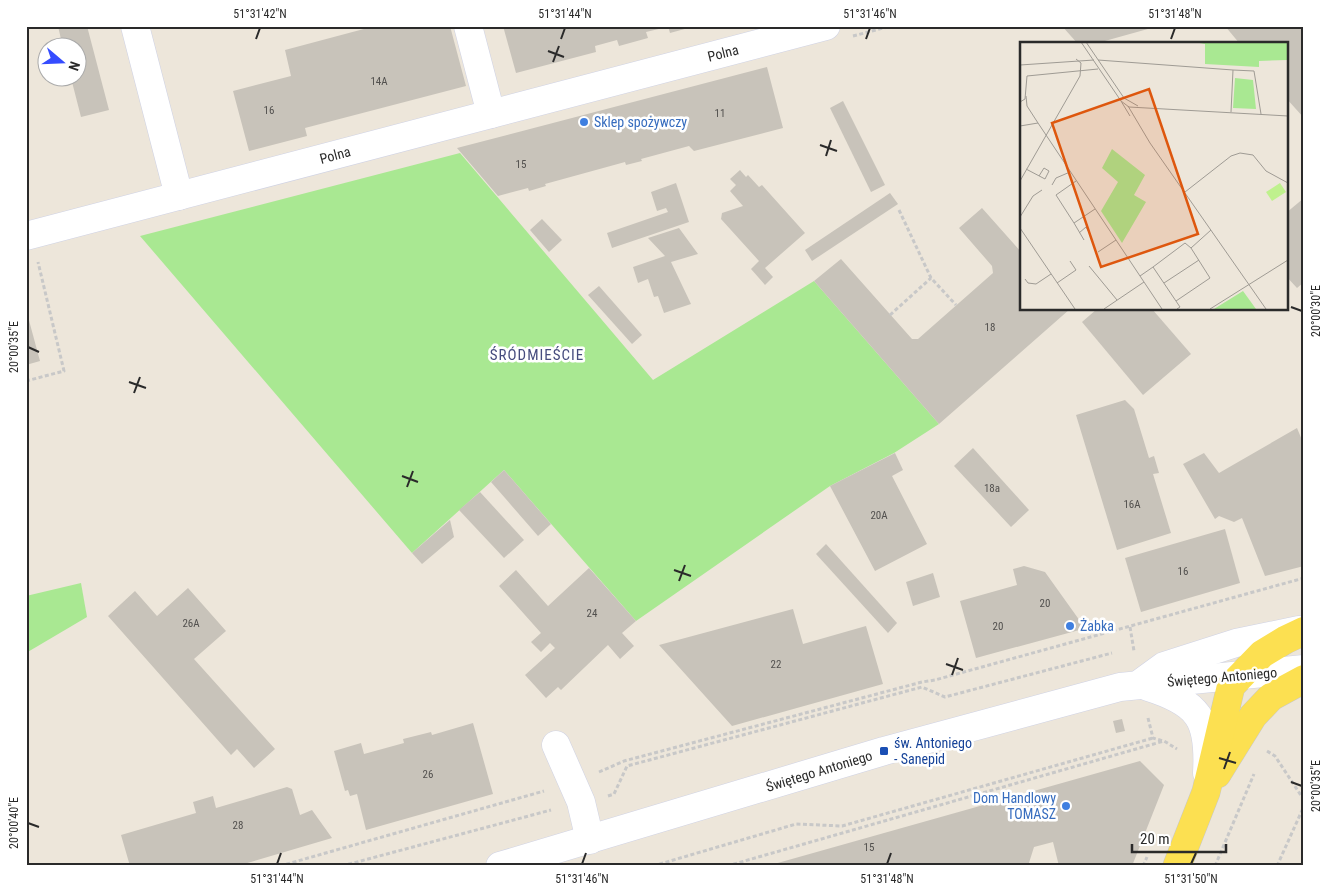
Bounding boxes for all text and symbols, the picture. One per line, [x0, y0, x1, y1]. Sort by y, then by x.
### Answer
text: 51°31'42"N [233, 7, 287, 21]
text: 51°31'44"N [538, 7, 592, 21]
text: 51°31'46"N [843, 7, 897, 21]
text: 51°31'48"N [1148, 7, 1202, 21]
north arrow [38, 38, 88, 88]
street label: Polna [706, 41, 740, 65]
inset map [1020, 42, 1288, 310]
text: N [65, 60, 83, 73]
house number: 14A [370, 75, 388, 88]
house number: 16 [264, 104, 274, 117]
house number: 11 [715, 107, 725, 120]
place label: Sklep spożywczy [594, 114, 687, 130]
marker: Sklep spożywczy [578, 116, 590, 128]
street label: Polna [318, 143, 352, 167]
house number: 15 [516, 158, 526, 171]
text: 20°00'30"E [1309, 285, 1323, 337]
text: 20°00'35"E [7, 321, 21, 373]
house number: 18 [985, 321, 995, 334]
district label: ŚRÓDMIEŚCIE [490, 346, 584, 364]
house number: 18a [984, 482, 1000, 495]
house number: 16A [1123, 498, 1141, 511]
house number: 20A [870, 509, 888, 522]
house number: 16 [1178, 565, 1188, 578]
house number: 20 [1040, 597, 1050, 610]
house number: 24 [587, 607, 598, 620]
house number: 26A [182, 617, 200, 630]
place label: Żabka [1080, 618, 1114, 634]
house number: 20 [993, 620, 1003, 633]
marker: Żabka [1064, 620, 1076, 632]
house number: 22 [771, 658, 781, 671]
street label: Świętego Antoniego [1166, 663, 1278, 690]
place label: św. Antoniego - Sanepid [894, 735, 972, 767]
marker: św. Antoniego - Sanepid [878, 745, 890, 757]
street label: Świętego Antoniego [764, 746, 874, 795]
text: 20°00'35"E [1309, 760, 1323, 812]
house number: 26 [423, 768, 433, 781]
place label: Dom Handlowy TOMASZ [973, 790, 1056, 822]
text: 20°00'40"E [7, 797, 21, 849]
marker: Dom Handlowy TOMASZ [1060, 800, 1072, 812]
house number: 28 [233, 819, 243, 832]
scale bar [1132, 822, 1226, 854]
text: 20 m [1140, 830, 1170, 848]
house number: 15 [864, 841, 874, 854]
text: 51°31'44"N [250, 872, 304, 886]
text: 51°31'46"N [555, 872, 609, 886]
text: 51°31'48"N [860, 872, 914, 886]
text: 51°31'50"N [1164, 872, 1218, 886]

